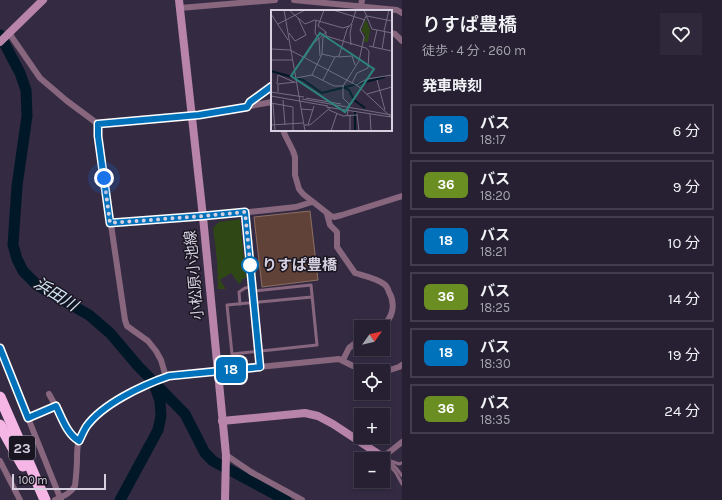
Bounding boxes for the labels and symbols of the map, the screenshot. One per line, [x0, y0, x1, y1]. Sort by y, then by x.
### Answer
inset map [271, 10, 392, 131]
your location [94, 168, 114, 188]
street label: 小松原小池線 [181, 229, 207, 321]
marker: りすぱ豊橋 [241, 256, 259, 274]
place label: りすぱ豊橋 [262, 256, 338, 274]
water label: 浜田川 [31, 273, 83, 316]
north arrow [354, 320, 390, 356]
line badge: 18 [213, 357, 249, 383]
road number: 23 [9, 436, 35, 460]
scale bar [12, 472, 106, 491]

